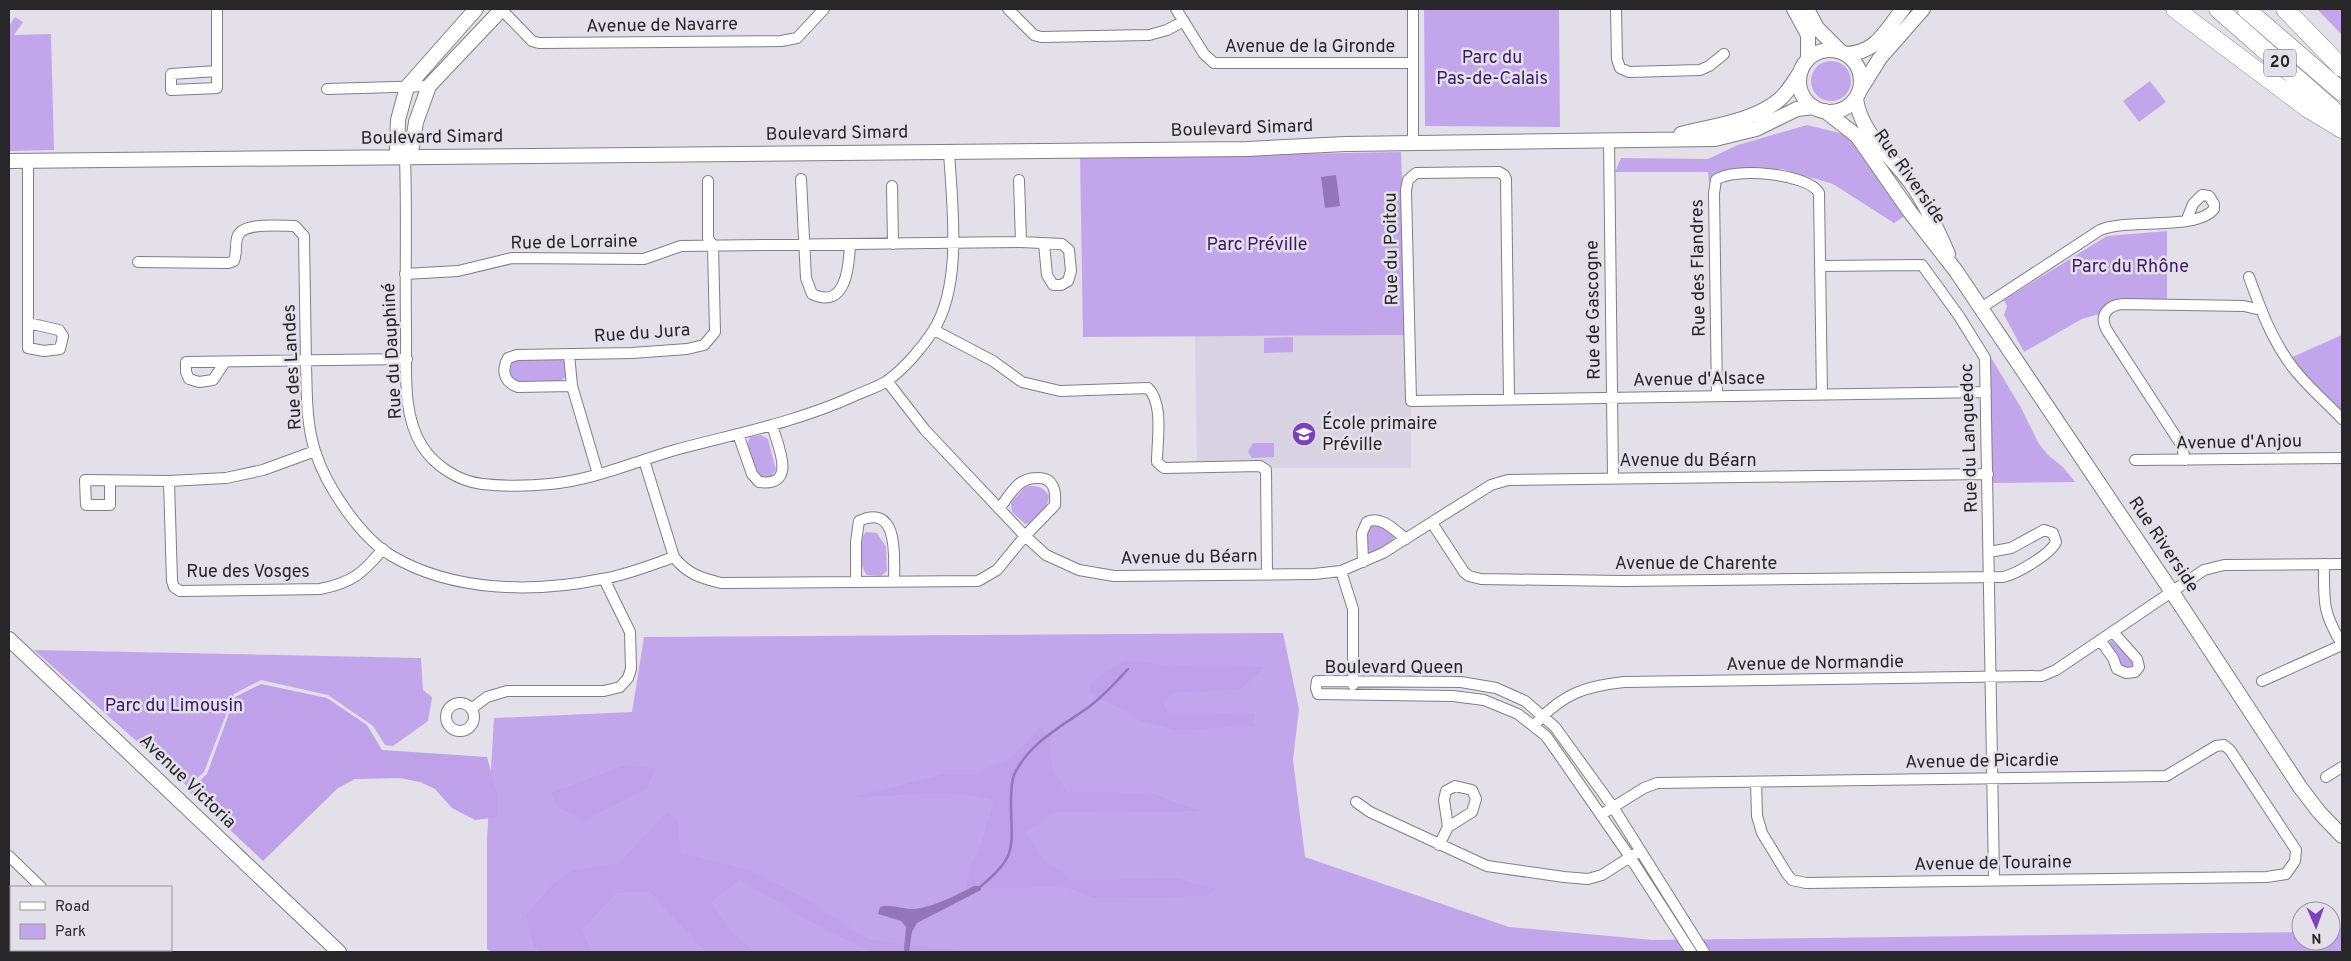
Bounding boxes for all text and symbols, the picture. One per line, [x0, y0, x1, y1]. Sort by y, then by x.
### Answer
street label: Avenue de Navarre [586, 13, 738, 39]
street label: Avenue de la Gironde [1225, 36, 1395, 59]
park label: Parc du Pas-de-Calais [1436, 47, 1548, 91]
road number: 20 [2264, 49, 2296, 76]
street label: Boulevard Simard [1170, 115, 1314, 143]
street label: Boulevard Simard [765, 121, 909, 147]
street label: Boulevard Simard [360, 125, 504, 151]
street label: Rue Riverside [1868, 125, 1950, 229]
street label: Rue du Poitou [1380, 192, 1404, 306]
street label: Rue des Flandres [1686, 199, 1712, 337]
street label: Rue de Lorraine [510, 230, 638, 256]
park label: Parc Préville [1207, 234, 1307, 257]
street label: Rue de Gascogne [1581, 240, 1607, 380]
park label: Parc du Rhône [2071, 256, 2189, 279]
street label: Rue du Dauphiné [378, 282, 408, 420]
street label: Rue des Landes [278, 303, 308, 431]
street label: Rue du Jura [593, 319, 691, 349]
street label: Rue du Languedoc [1956, 363, 1984, 513]
street label: Avenue d'Alsace [1633, 367, 1765, 393]
place label: École primaire Préville [1322, 411, 1437, 457]
school or university icon: École primaire Préville [1291, 421, 1317, 447]
street label: Avenue d'Anjou [2176, 430, 2302, 456]
street label: Avenue du Béarn [1619, 450, 1757, 473]
street label: Rue Riverside [2122, 493, 2204, 597]
street label: Avenue du Béarn [1120, 545, 1258, 571]
street label: Avenue de Charente [1615, 553, 1777, 576]
street label: Rue des Vosges [186, 561, 310, 584]
street label: Avenue de Normandie [1726, 651, 1904, 677]
street label: Boulevard Queen [1325, 657, 1463, 680]
park label: Parc du Limousin [105, 695, 243, 718]
street label: Avenue Victoria [134, 730, 240, 834]
street label: Avenue de Picardie [1905, 749, 2059, 775]
street label: Avenue de Touraine [1914, 851, 2072, 877]
legend [10, 886, 172, 951]
text: Road [55, 898, 90, 917]
north arrow [2291, 901, 2341, 951]
text: Park [55, 923, 86, 942]
text: N [2311, 929, 2322, 946]

